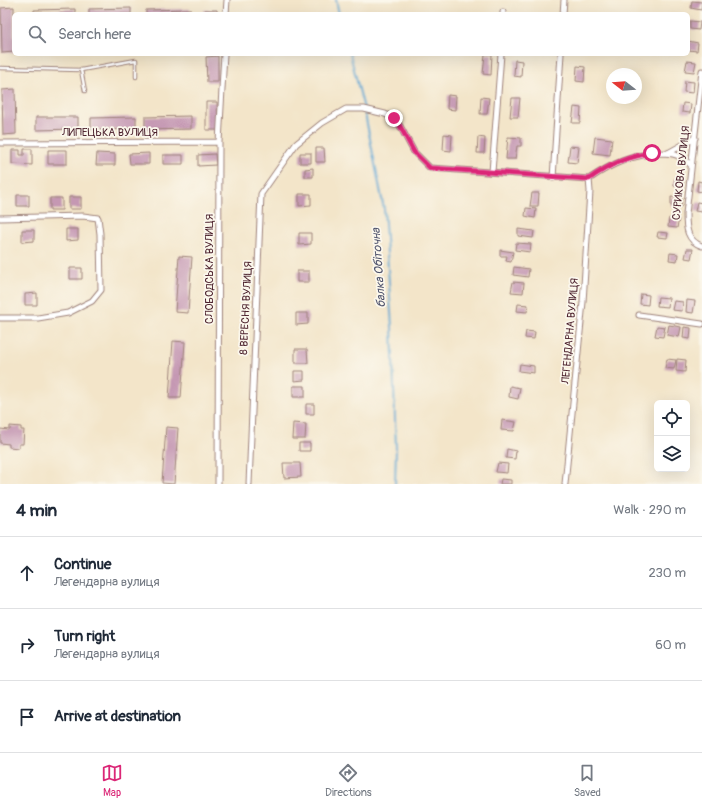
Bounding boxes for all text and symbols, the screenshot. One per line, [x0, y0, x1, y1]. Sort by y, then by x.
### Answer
search box [12, 12, 690, 56]
icon: search [26, 23, 48, 45]
text: Search here [58, 25, 131, 44]
north arrow [606, 68, 642, 104]
route end [385, 109, 403, 127]
street label: СУРИКОВА ВУЛИЦЯ [670, 125, 692, 221]
street label: ЛИПЕЦЬКА ВУЛИЦЯ [61, 126, 158, 139]
route start [643, 144, 661, 162]
street label: СЛОБОДСЬКА ВУЛИЦЯ [203, 214, 216, 324]
water label: балка Обіточна [369, 226, 389, 308]
street label: 8 ВЕРЕСНЯ ВУЛИЦЯ [237, 261, 255, 355]
street label: ЛЕГЕНДАРНА ВУЛИЦЯ [559, 278, 581, 385]
map controls [654, 400, 690, 472]
button: locate [654, 400, 690, 436]
button: layers [654, 436, 690, 472]
text: 4 min [16, 500, 57, 521]
text: Walk · 290 m [613, 502, 686, 518]
text: Continue [54, 555, 112, 574]
icon: ahead [16, 562, 38, 584]
text: 230 m [649, 565, 686, 581]
text: Легендарна вулиця [54, 574, 160, 590]
text: Turn right [54, 627, 115, 646]
icon: right [16, 634, 38, 656]
text: 60 m [655, 637, 686, 653]
text: Легендарна вулиця [54, 646, 160, 662]
icon: arrive [16, 706, 38, 728]
text: Arrive at destination [54, 707, 181, 726]
tab: Map [101, 762, 123, 799]
tab: Directions [325, 762, 372, 799]
tab: Saved [574, 762, 601, 799]

